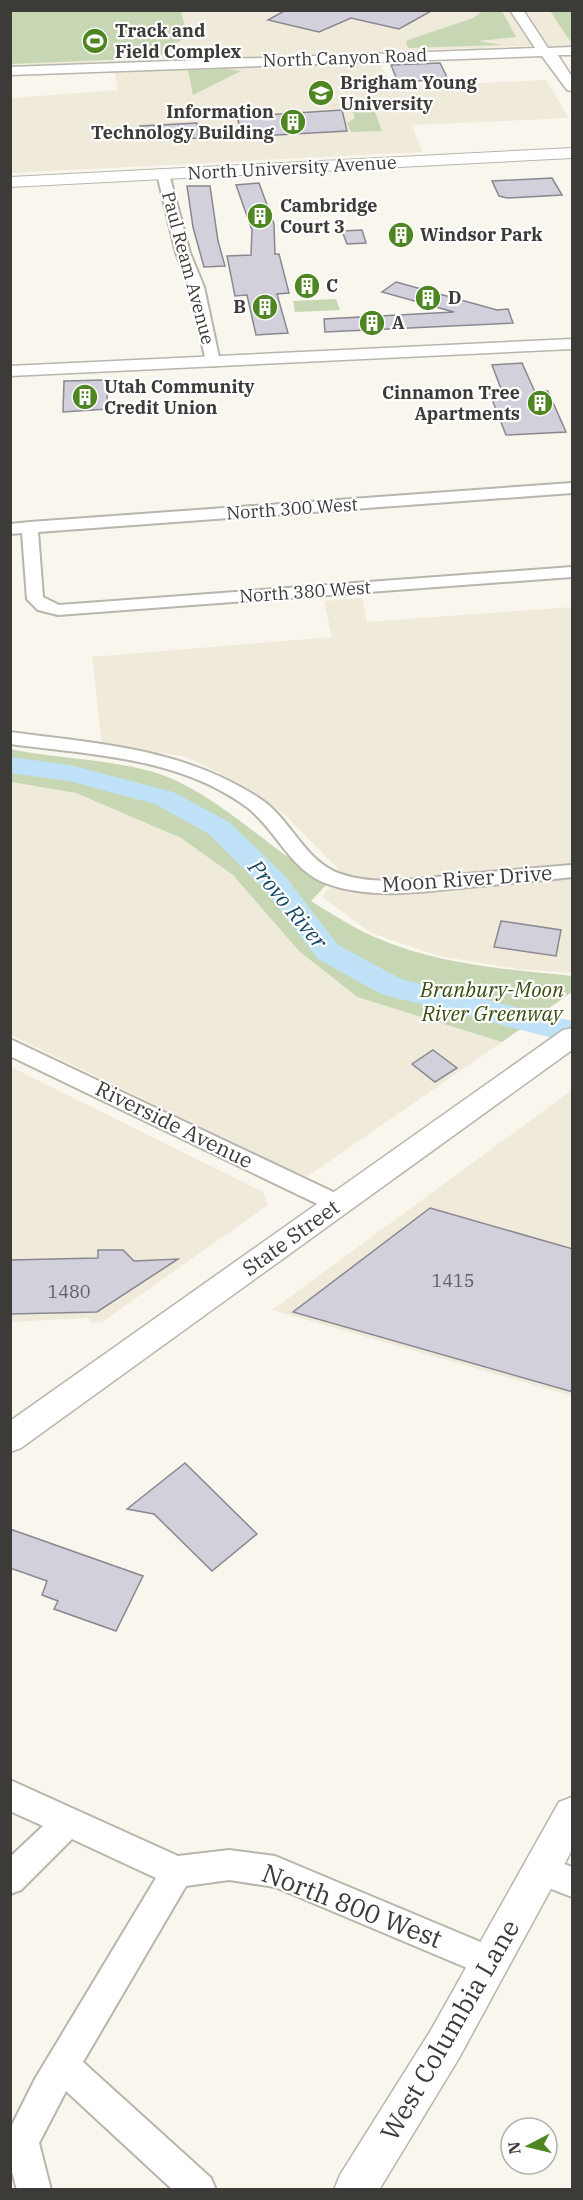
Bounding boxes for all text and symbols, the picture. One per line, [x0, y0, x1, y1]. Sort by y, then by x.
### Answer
place label: Track and Field Complex [115, 19, 242, 63]
sports icon: Track and Field Complex [80, 26, 110, 56]
street label: North Canyon Road [262, 43, 428, 72]
place label: Brigham Young University [340, 71, 477, 115]
school or university icon: Brigham Young University [306, 78, 336, 108]
place label: Information Technology Building [91, 100, 275, 144]
building icon: Information Technology Building [278, 107, 308, 137]
street label: North University Avenue [187, 151, 397, 184]
street label: Paul Ream Avenue [157, 189, 220, 347]
place label: Cambridge Court 3 [280, 194, 377, 238]
building icon: Cambridge Court 3 [245, 201, 275, 231]
building icon: Windsor Park [386, 220, 416, 250]
place label: Windsor Park [420, 223, 543, 246]
building icon: C [292, 271, 322, 301]
place label: C [326, 274, 338, 297]
building icon: D [413, 283, 443, 313]
place label: D [448, 286, 462, 309]
building icon: B [250, 292, 280, 322]
place label: B [233, 295, 246, 318]
building icon: A [357, 308, 387, 338]
place label: A [392, 311, 405, 334]
place label: Utah Community Credit Union [104, 375, 255, 419]
place label: Cinnamon Tree Apartments [382, 381, 520, 425]
building icon: Utah Community Credit Union [70, 382, 100, 412]
building icon: Cinnamon Tree Apartments [525, 388, 555, 418]
street label: North 300 West [225, 492, 359, 525]
street label: North 380 West [238, 575, 372, 608]
water label: Provo River [242, 852, 335, 956]
street label: Moon River Drive [381, 858, 553, 898]
park label: Branbury-Moon River Greenway [419, 975, 565, 1027]
street label: Riverside Avenue [91, 1074, 258, 1174]
street label: State Street [236, 1192, 345, 1282]
house number: 1415 [431, 1269, 475, 1292]
house number: 1480 [47, 1280, 91, 1303]
street label: North 800 West [257, 1855, 447, 1955]
street label: West Columbia Lane [372, 1913, 526, 2146]
north arrow [499, 2116, 559, 2176]
text: N [503, 2140, 525, 2155]

